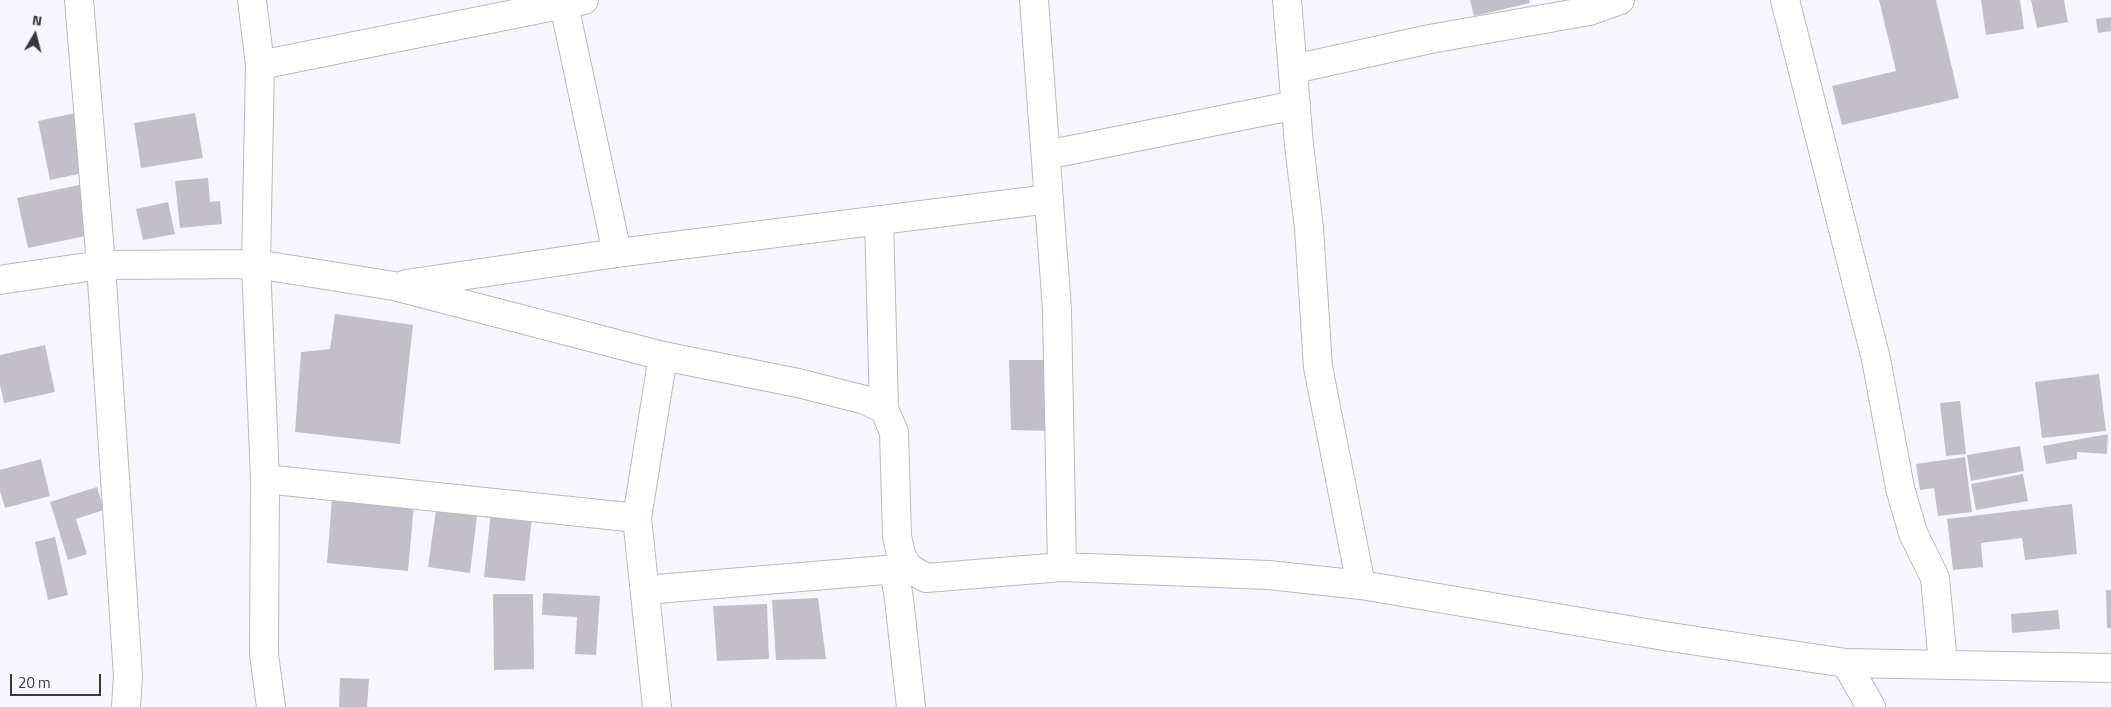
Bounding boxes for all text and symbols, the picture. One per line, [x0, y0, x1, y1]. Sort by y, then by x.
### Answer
text: N [31, 9, 43, 31]
north arrow [10, 10, 60, 60]
scale bar [12, 664, 104, 696]
text: 20 m [18, 671, 51, 694]

